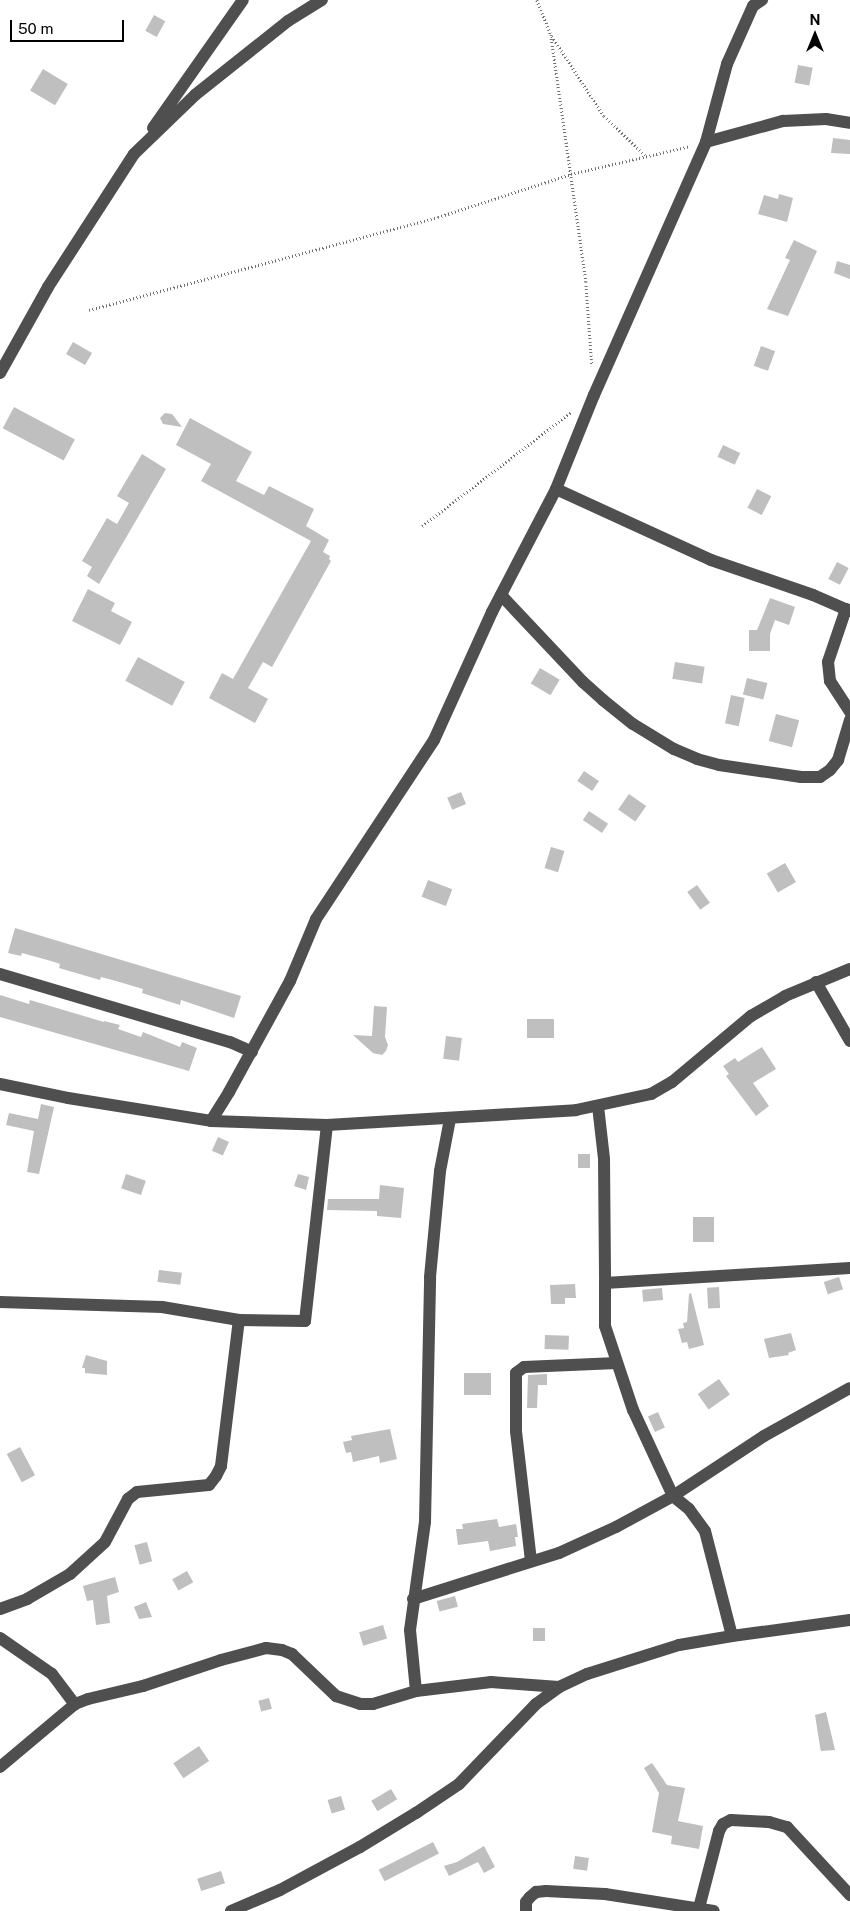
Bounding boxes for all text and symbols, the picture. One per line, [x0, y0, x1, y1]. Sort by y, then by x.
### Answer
scale bar [12, 10, 126, 42]
north arrow [790, 10, 840, 60]
text: N [810, 12, 820, 28]
text: 50 m [18, 20, 53, 37]

